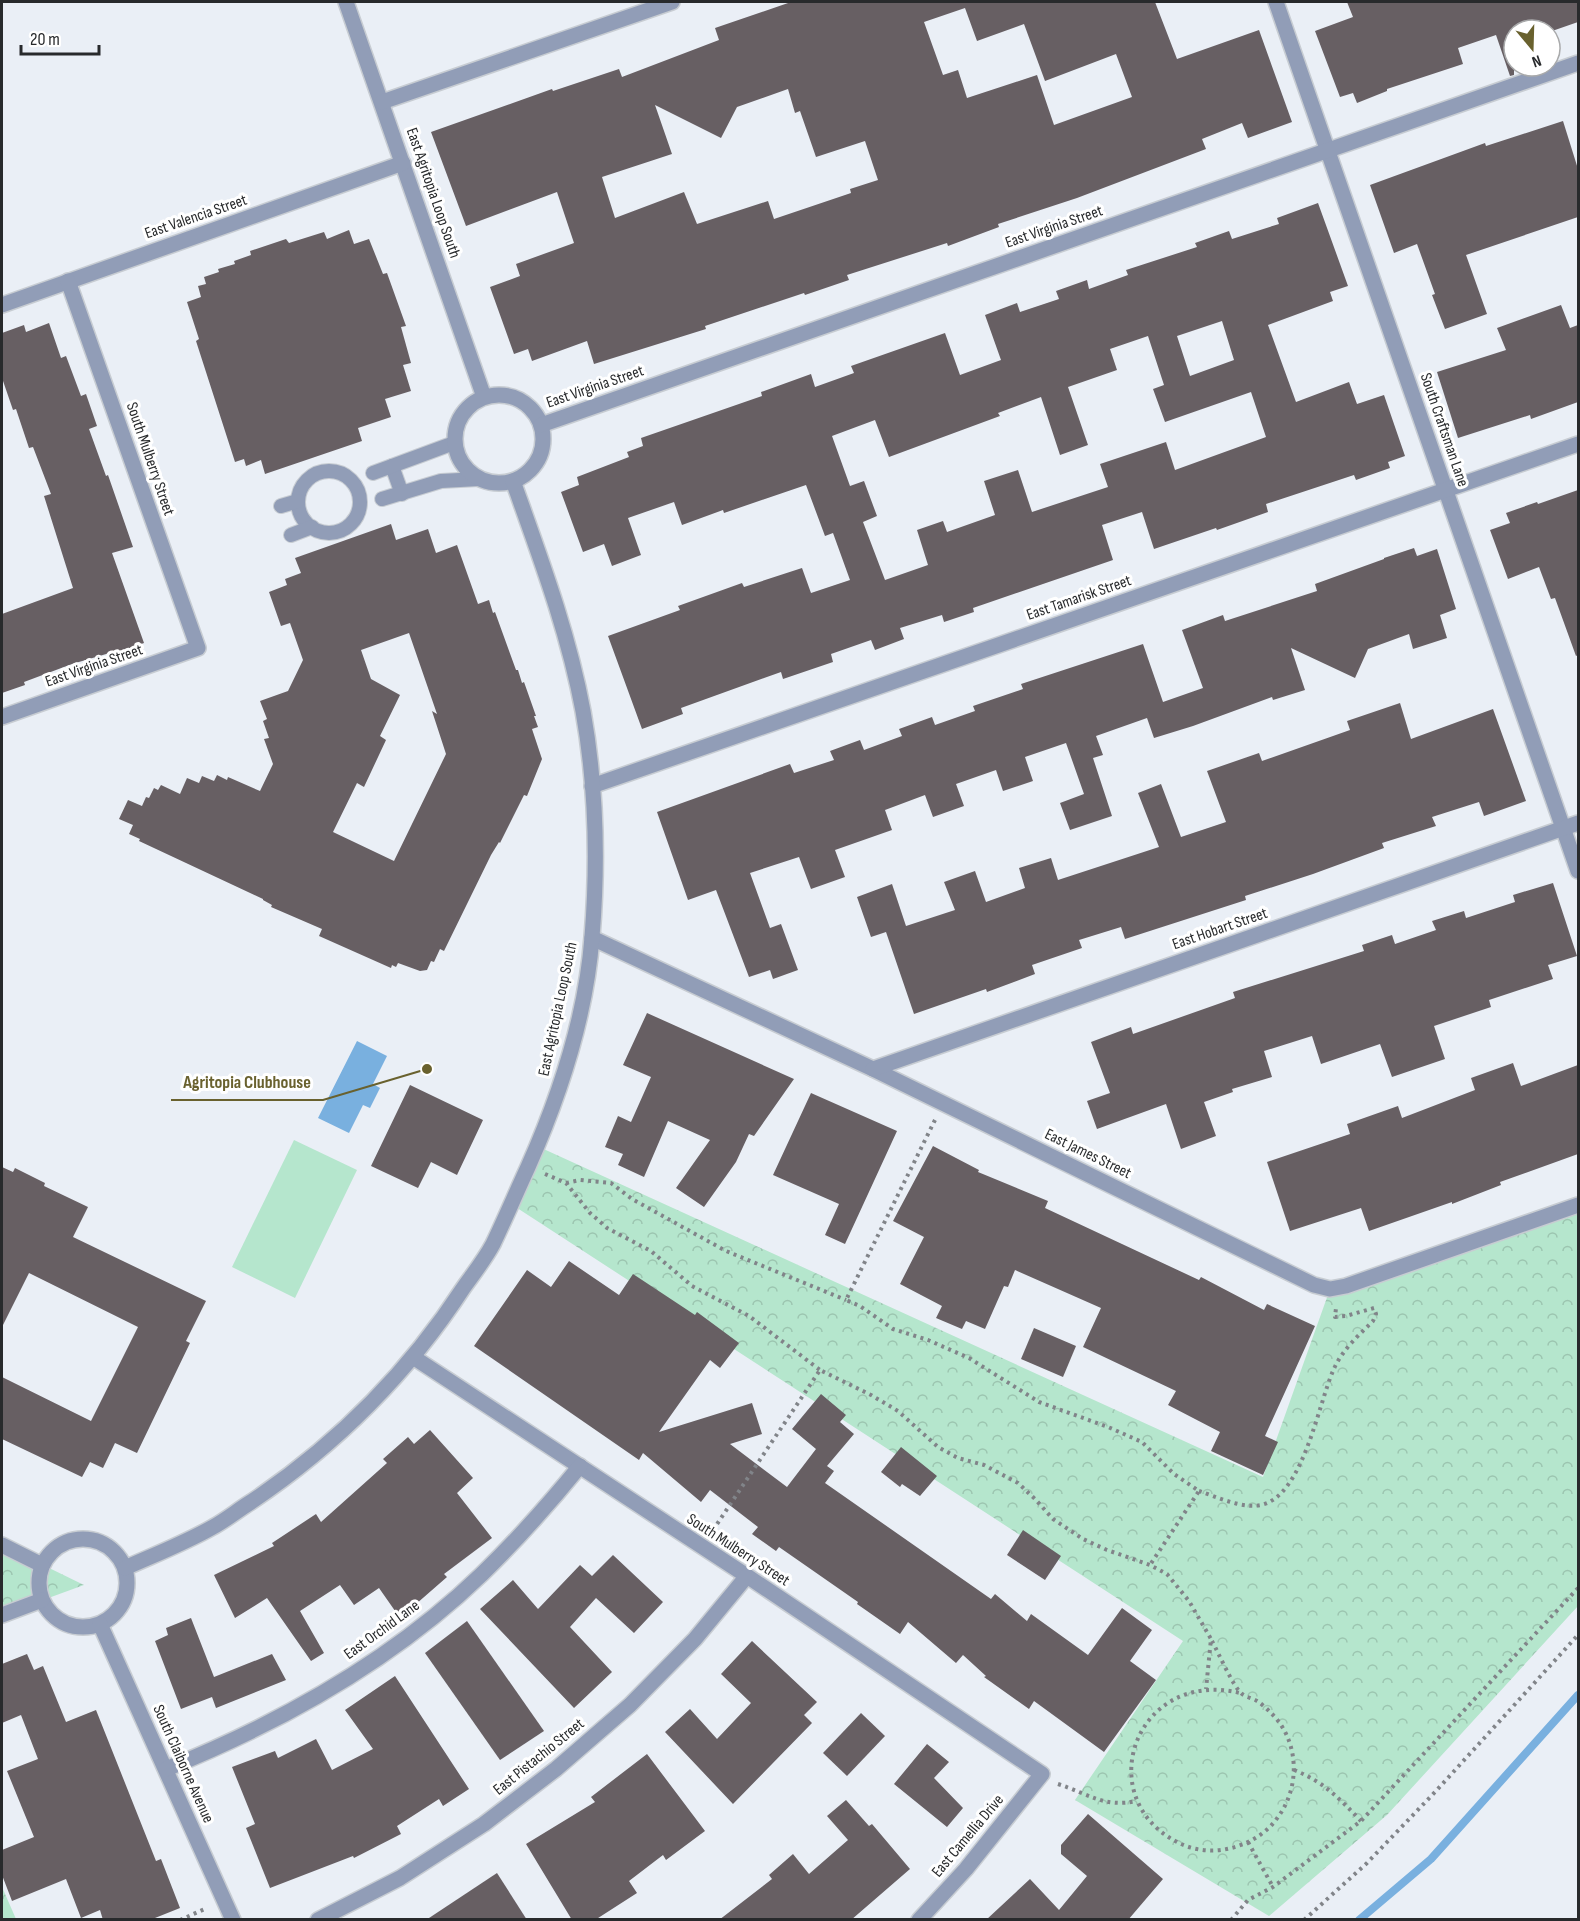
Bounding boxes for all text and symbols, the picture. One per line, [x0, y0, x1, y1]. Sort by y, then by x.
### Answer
scale bar [21, 18, 99, 56]
north arrow [1502, 18, 1562, 78]
text: 20 m [30, 29, 60, 50]
text: N [1529, 50, 1544, 71]
street label: East Agritopia Loop South [402, 125, 464, 261]
street label: East Valencia Street [142, 191, 250, 243]
street label: East Virginia Street [1003, 201, 1105, 253]
street label: East Virginia Street [544, 361, 646, 413]
street label: South Craftsman Lane [1416, 371, 1472, 489]
street label: South Mulberry Street [122, 400, 178, 518]
street label: East Tamarisk Street [1024, 571, 1134, 625]
street label: East Virginia Street [43, 640, 145, 692]
street label: East Hobart Street [1170, 904, 1270, 954]
street label: East Agritopia Loop South [535, 940, 581, 1078]
callout: Agritopia Clubhouse [171, 1064, 323, 1100]
text: Agritopia Clubhouse [182, 1072, 311, 1093]
street label: East James Street [1042, 1125, 1134, 1183]
street label: South Mulberry Street [683, 1510, 793, 1590]
street label: East Orchid Lane [341, 1596, 423, 1664]
street label: South Claiborne Avenue [148, 1702, 218, 1826]
street label: East Pistachio Street [490, 1715, 588, 1799]
street label: East Camellia Drive [928, 1791, 1008, 1881]

